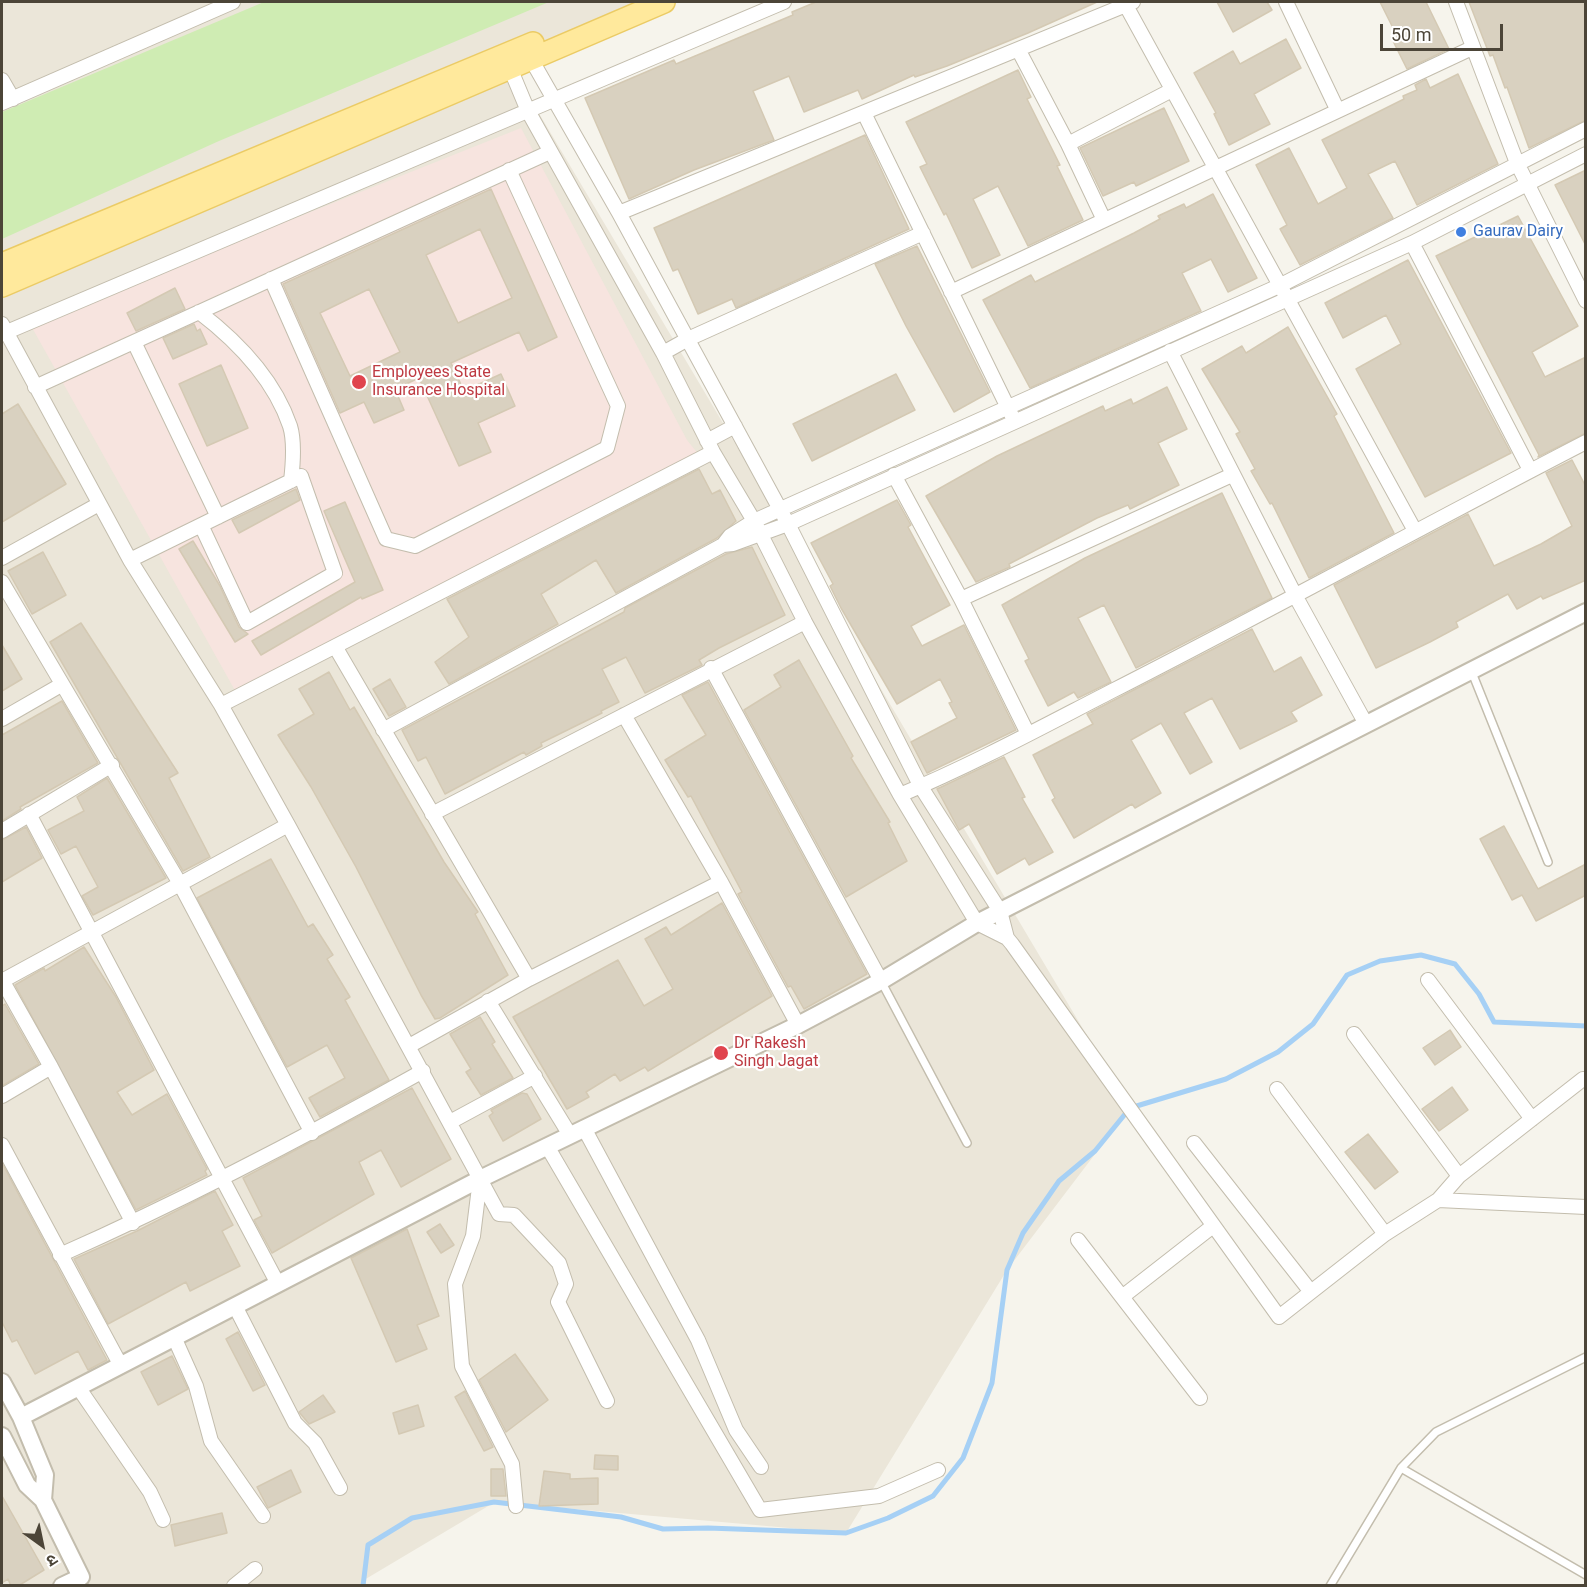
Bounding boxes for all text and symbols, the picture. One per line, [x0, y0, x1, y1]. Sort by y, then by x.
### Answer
scale bar [1383, 12, 1506, 50]
text: 50 m [1391, 24, 1431, 45]
place label: Gaurav Dairy [1473, 222, 1563, 242]
marker: Gaurav Dairy [1454, 225, 1468, 239]
place label: Employees State Insurance Hospital [372, 363, 505, 401]
marker: Employees State Insurance Hospital [350, 373, 368, 391]
place label: Dr Rakesh Singh Jagat [734, 1034, 818, 1072]
marker: Dr Rakesh Singh Jagat [712, 1044, 730, 1062]
north arrow [12, 1515, 72, 1575]
text: उ [43, 1550, 61, 1571]

